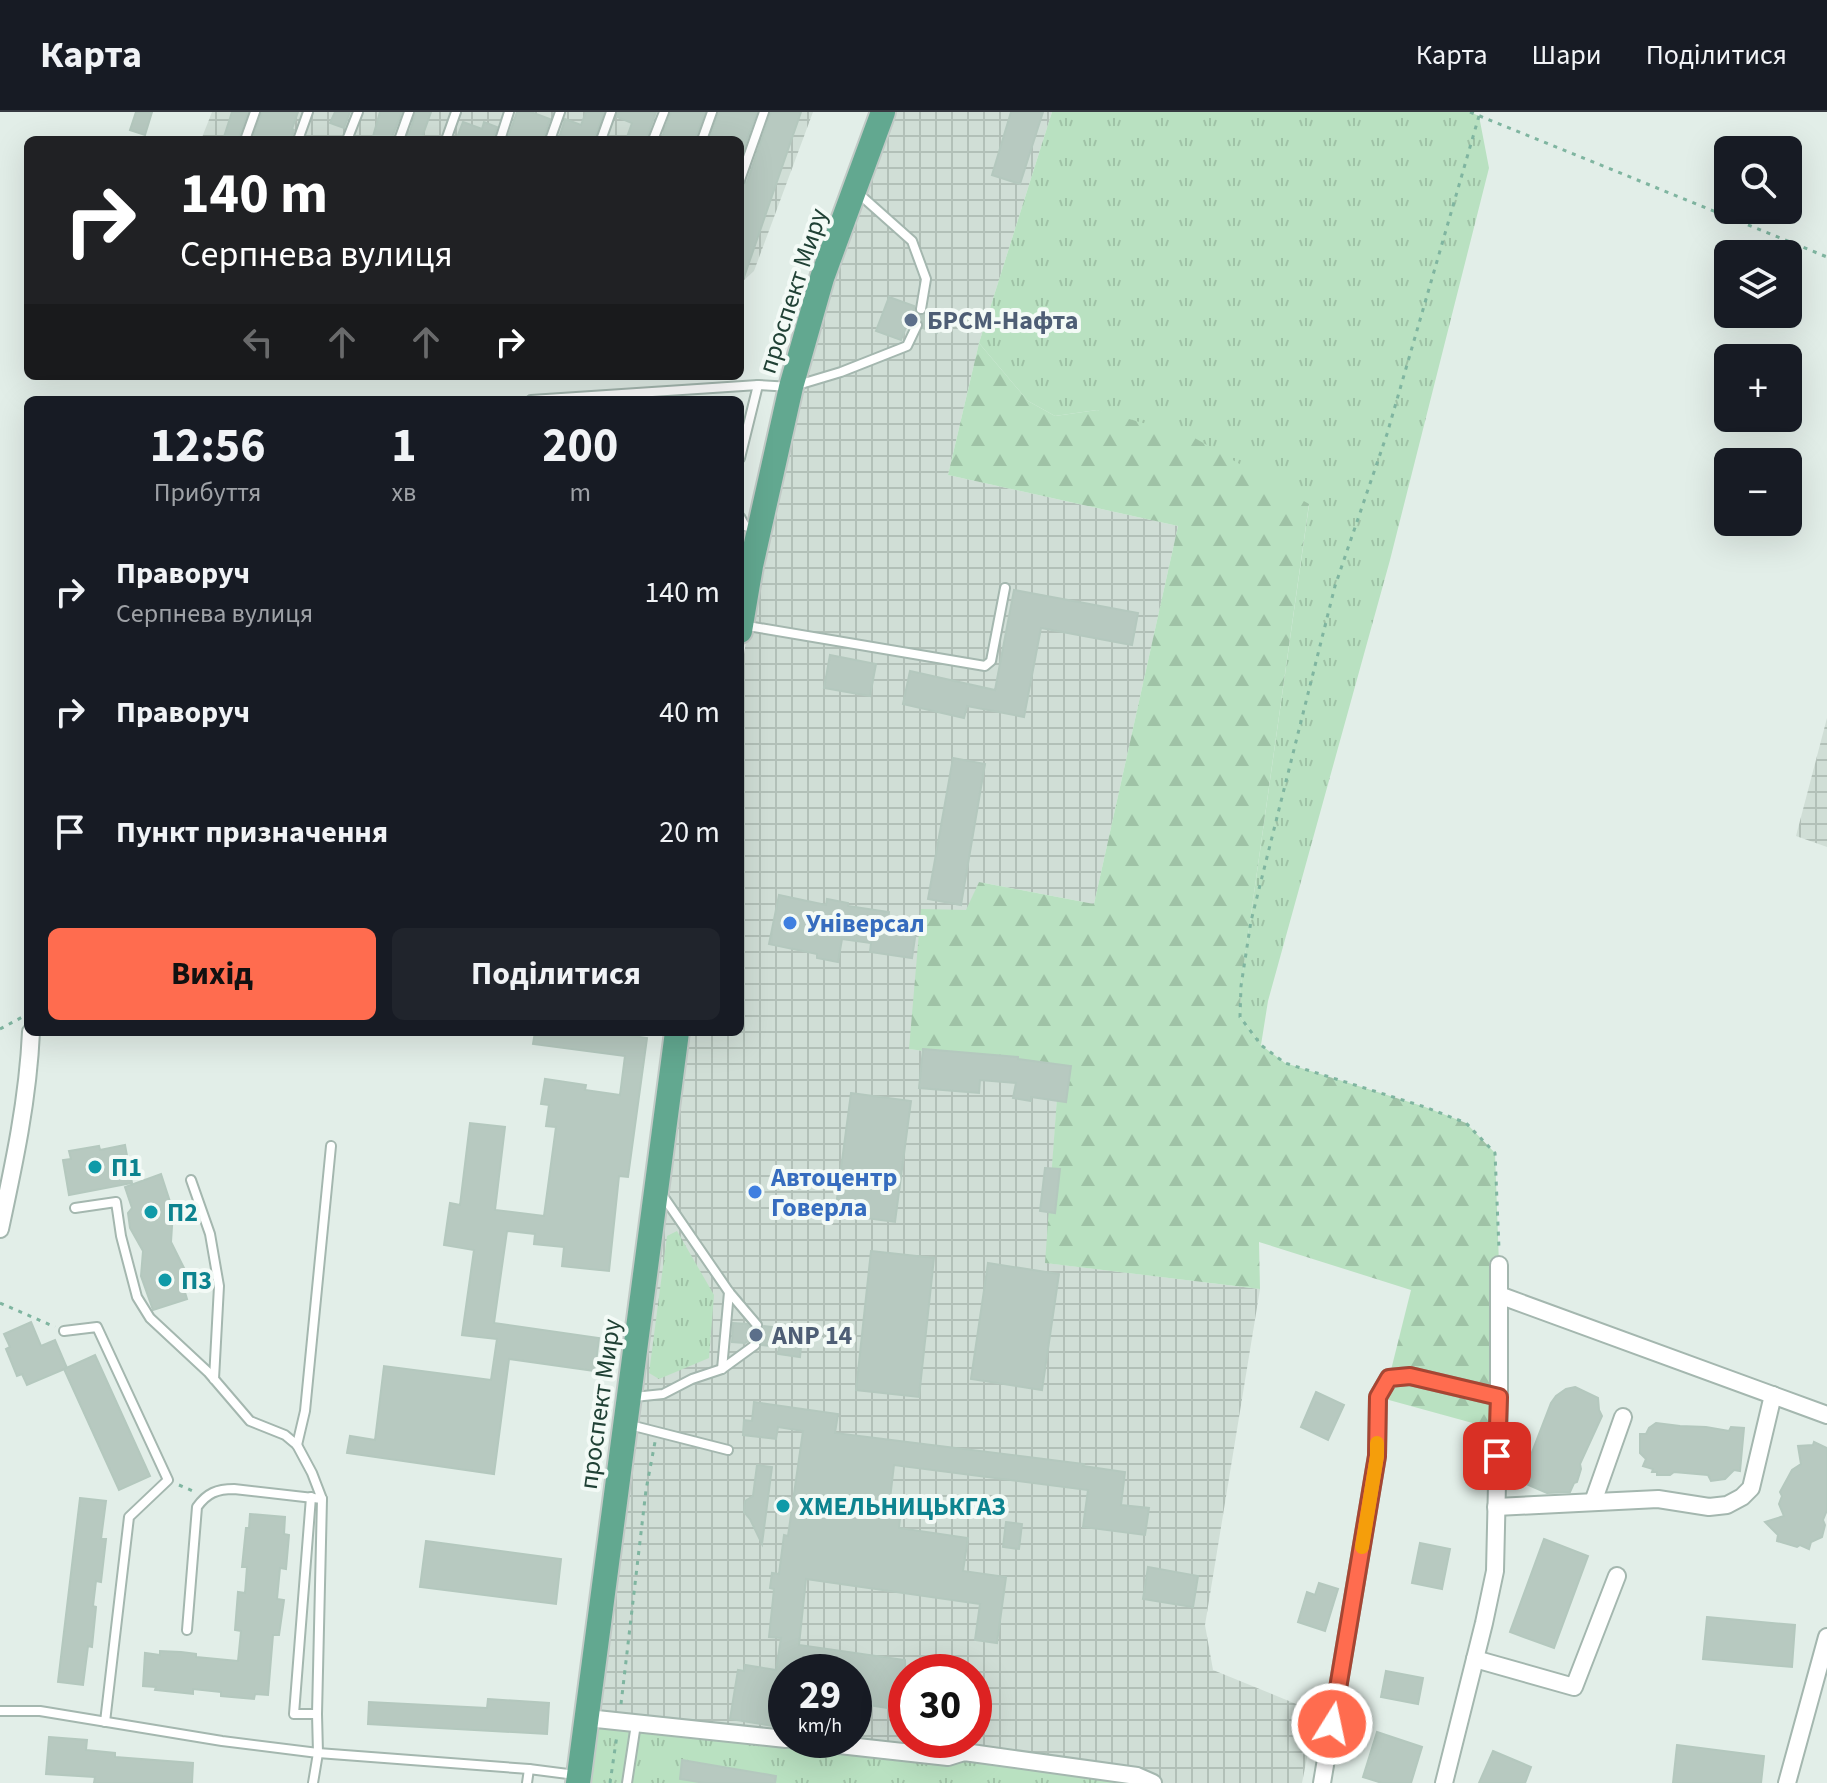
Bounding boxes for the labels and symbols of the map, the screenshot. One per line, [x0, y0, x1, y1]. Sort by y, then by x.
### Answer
street label: проспект Миру [749, 204, 837, 378]
place label: БРСМ-Нафта [927, 302, 1078, 339]
marker: БРСМ-Нафта [902, 311, 920, 329]
place label: Універсал [806, 905, 925, 942]
marker: Універсал [781, 914, 799, 932]
place label: П1 [111, 1149, 142, 1186]
marker: П1 [86, 1158, 104, 1176]
place label: Автоцентр Говерла [770, 1159, 897, 1226]
marker: Автоцентр Говерла [746, 1183, 764, 1201]
place label: П2 [167, 1194, 198, 1231]
marker: П2 [142, 1203, 160, 1221]
place label: П3 [181, 1262, 212, 1299]
marker: П3 [156, 1271, 174, 1289]
street label: проспект Миру [570, 1316, 630, 1492]
place label: ANP 14 [771, 1317, 853, 1354]
marker: ANP 14 [747, 1326, 765, 1344]
pin [1463, 1422, 1531, 1490]
place label: ХМЕЛЬНИЦЬКГАЗ [799, 1488, 1006, 1525]
marker: ХМЕЛЬНИЦЬКГАЗ [774, 1497, 792, 1515]
speed limit sign: 30 [888, 1654, 992, 1758]
position arrow [1290, 1682, 1374, 1766]

